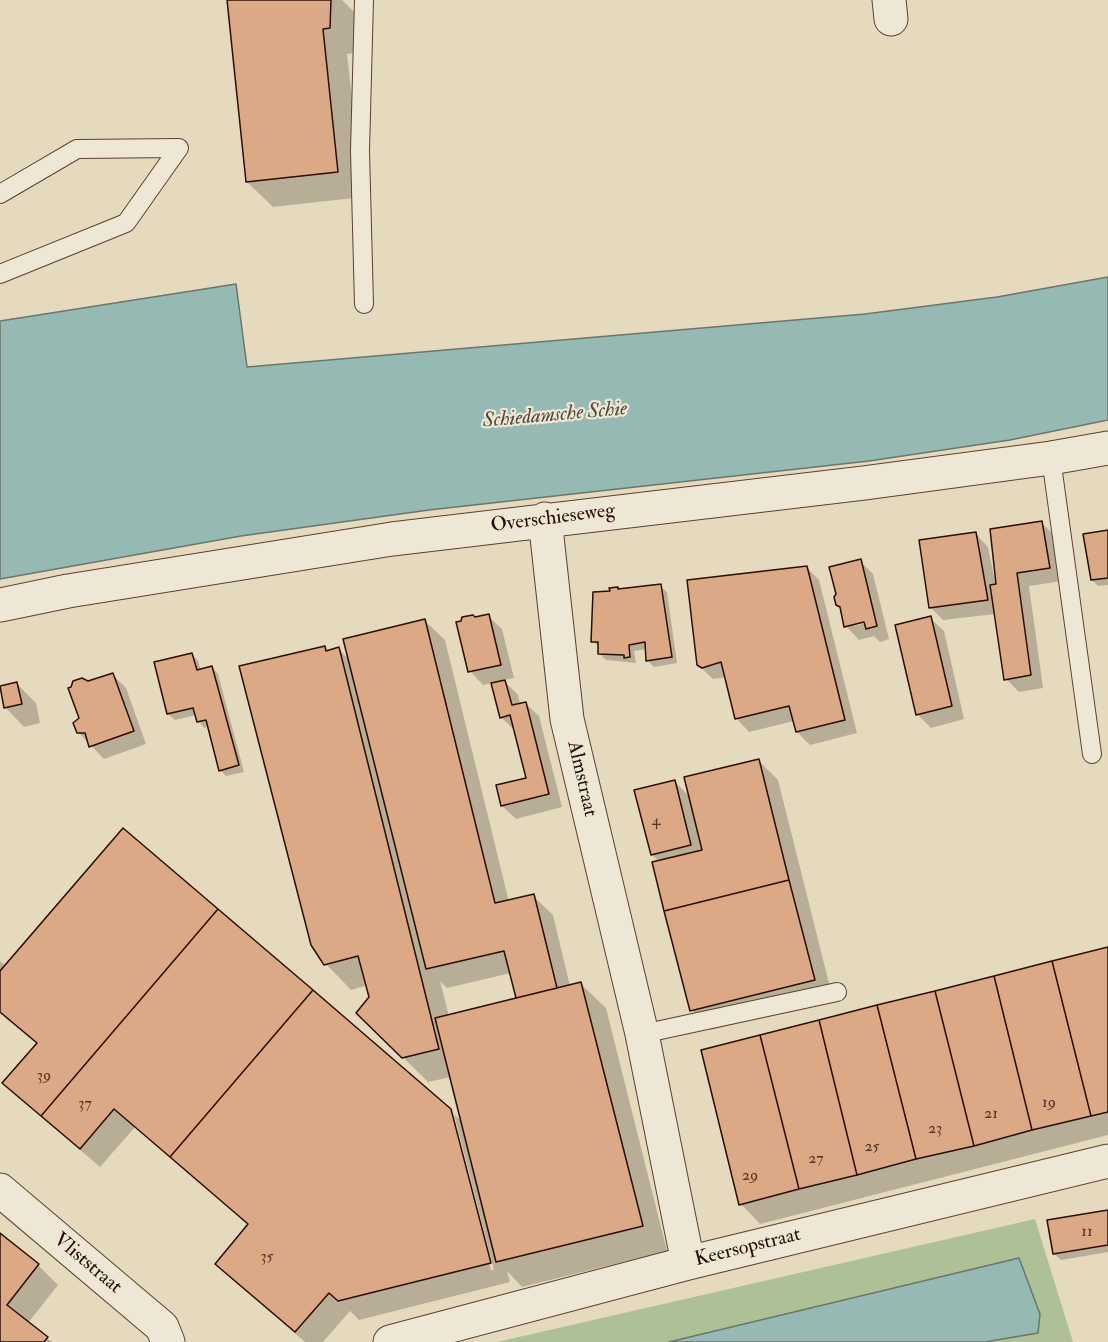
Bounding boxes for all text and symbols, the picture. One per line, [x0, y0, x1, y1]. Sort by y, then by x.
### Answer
water label: Schiedamsche Schie [482, 397, 628, 435]
street label: Overschieseweg [489, 499, 617, 539]
street label: Almstraat [561, 739, 601, 819]
house number: 4 [652, 812, 660, 832]
house number: 39 [37, 1067, 51, 1087]
house number: 19 [1042, 1094, 1056, 1114]
house number: 37 [78, 1095, 92, 1115]
house number: 21 [984, 1105, 998, 1125]
house number: 23 [928, 1120, 942, 1140]
house number: 25 [864, 1138, 880, 1158]
house number: 27 [808, 1150, 824, 1170]
house number: 29 [742, 1167, 758, 1187]
street label: Keersopstraat [693, 1223, 803, 1273]
house number: 11 [1081, 1223, 1093, 1243]
street label: Vliststraat [48, 1228, 126, 1300]
house number: 35 [260, 1248, 274, 1268]

